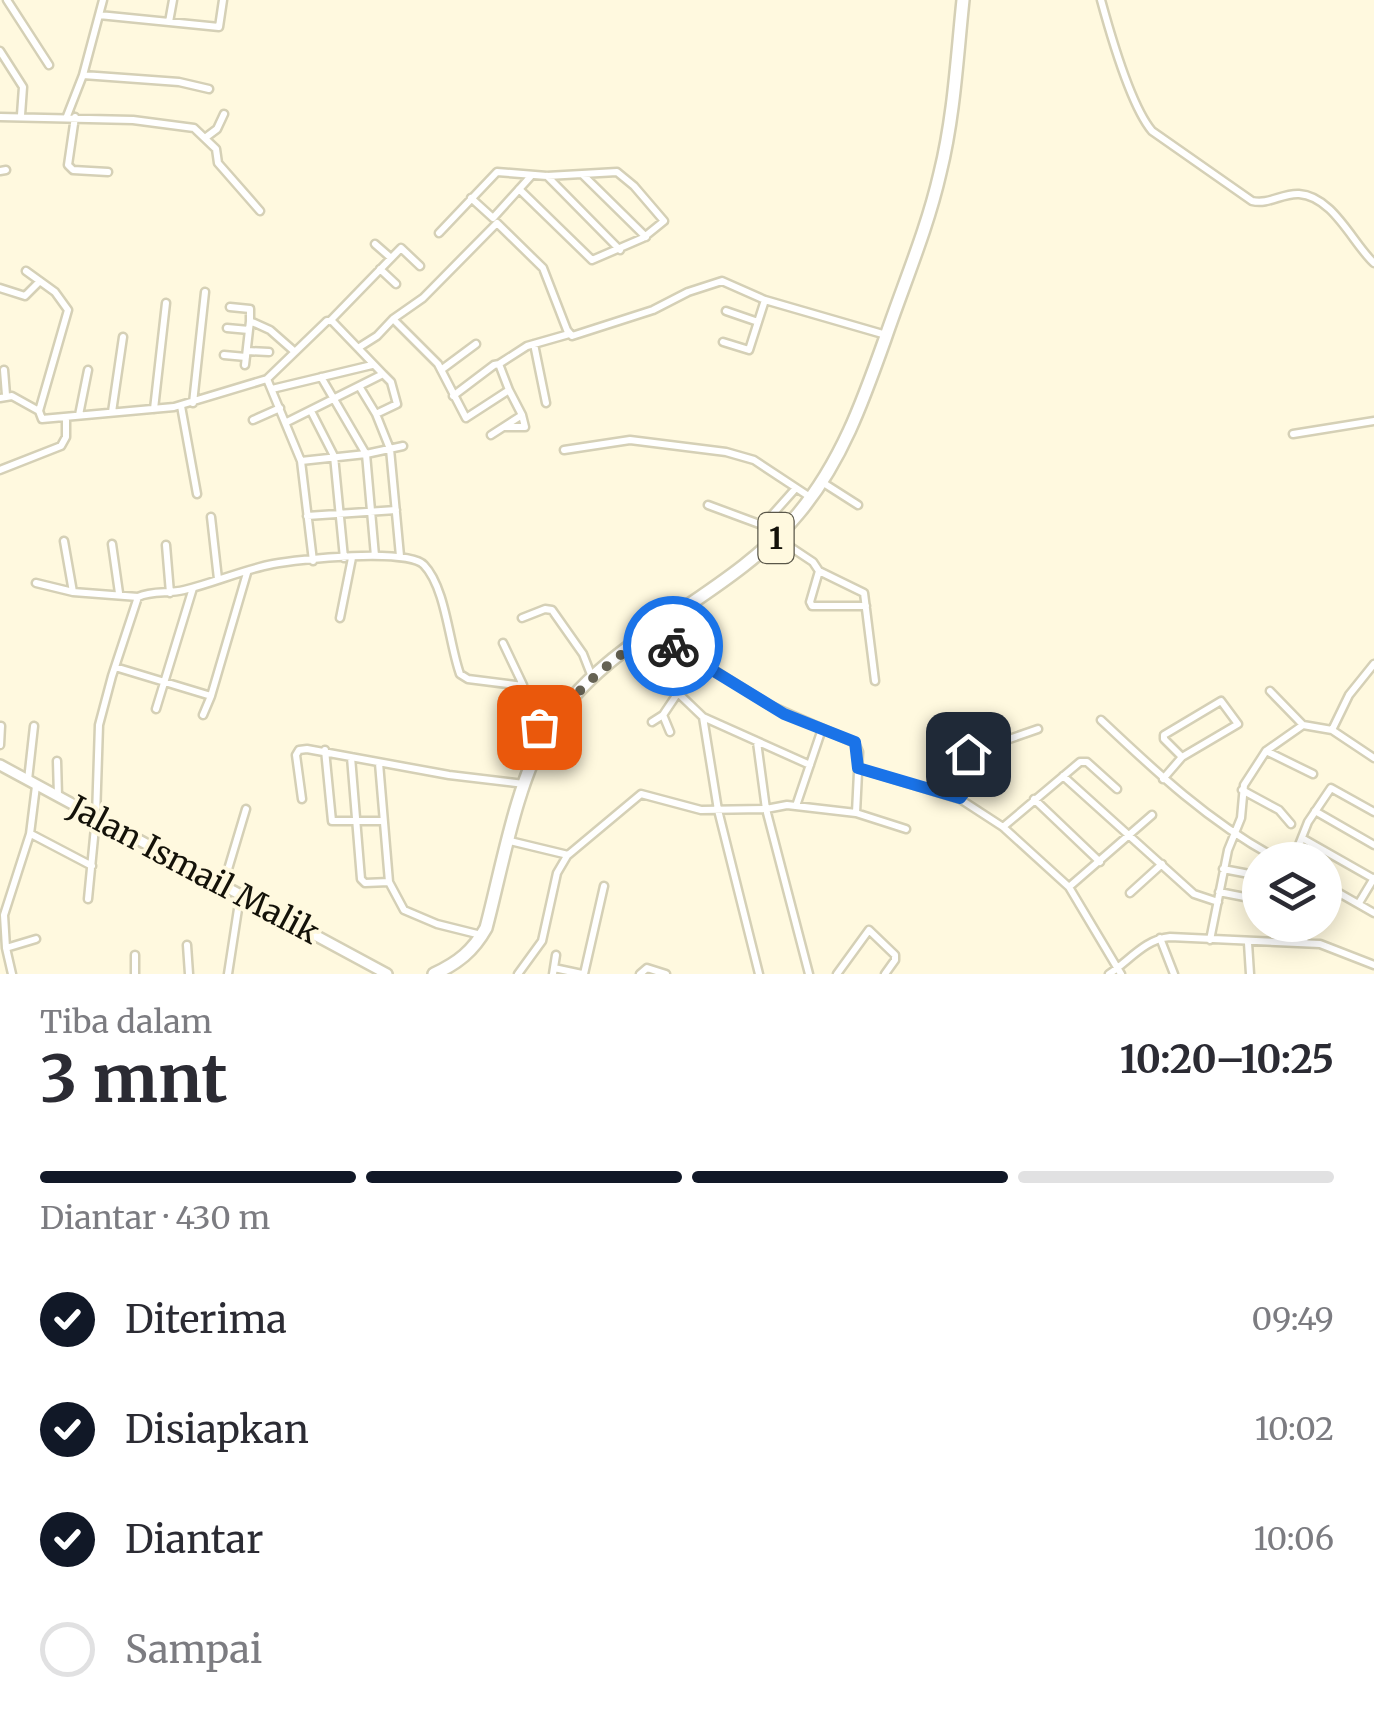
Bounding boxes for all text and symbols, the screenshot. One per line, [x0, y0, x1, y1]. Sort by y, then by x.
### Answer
road number: 1 [758, 513, 794, 563]
courier [623, 596, 723, 696]
icon: bike [646, 619, 701, 674]
pin [497, 685, 582, 770]
icon: bag [512, 700, 567, 755]
pin [926, 712, 1011, 797]
icon: home [941, 727, 996, 782]
street label: Jalan Ismail Malik [61, 787, 327, 953]
map controls [1242, 842, 1342, 942]
button: layers [1242, 842, 1342, 942]
text: Tiba dalam [40, 1002, 212, 1042]
text: 10:20–10:25 [1120, 1036, 1334, 1083]
text: 3 mnt [40, 1038, 228, 1120]
text: Diantar · 430 m [40, 1198, 270, 1238]
icon: check [40, 1292, 95, 1347]
text: Diterima [125, 1296, 287, 1343]
text: 09:49 [1251, 1299, 1334, 1339]
icon: check [40, 1402, 95, 1457]
text: Disiapkan [125, 1406, 309, 1453]
text: 10:02 [1255, 1409, 1334, 1449]
icon: check [40, 1512, 95, 1567]
text: Diantar [125, 1516, 263, 1563]
text: 10:06 [1254, 1519, 1334, 1559]
text: Sampai [125, 1626, 262, 1673]

